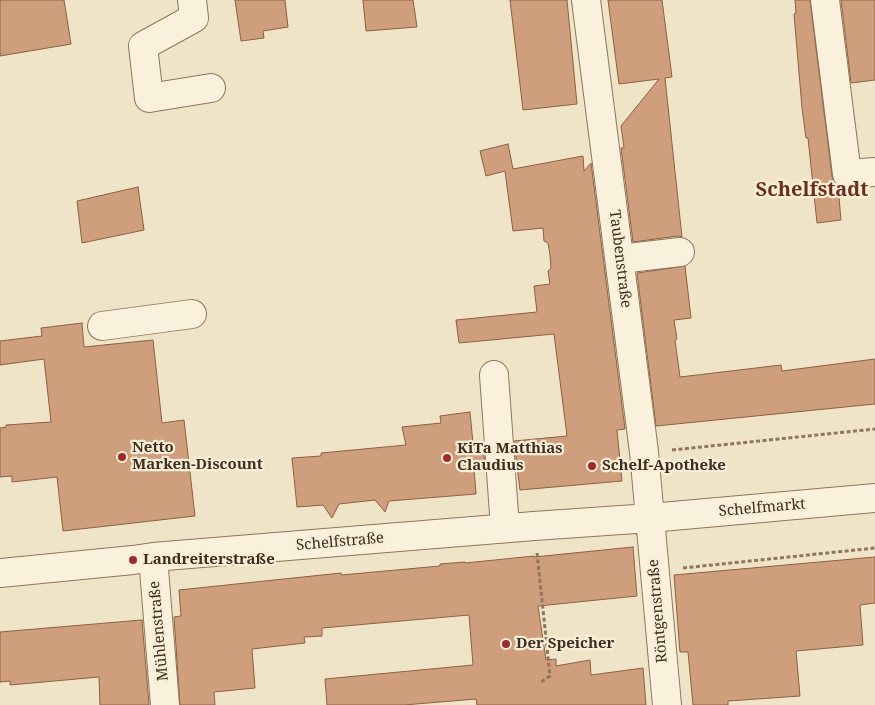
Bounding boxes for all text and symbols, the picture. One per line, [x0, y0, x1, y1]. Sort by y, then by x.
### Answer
district label: Schelfstadt [756, 178, 868, 202]
street label: Taubenstraße [605, 209, 635, 309]
place label: Netto Marken-Discount [132, 439, 263, 474]
place label: KiTa Matthias Claudius [457, 440, 562, 475]
marker: Netto Marken-Discount [116, 451, 128, 463]
marker: KiTa Matthias Claudius [441, 452, 453, 464]
place label: Schelf-Apotheke [602, 457, 726, 475]
marker: Schelf-Apotheke [586, 460, 598, 472]
street label: Schelfmarkt [718, 495, 806, 521]
street label: Schelfstraße [295, 529, 385, 555]
place label: Landreiterstraße [143, 551, 275, 569]
marker: Landreiterstraße [127, 554, 139, 566]
street label: Röntgenstraße [644, 558, 672, 664]
street label: Mühlenstraße [146, 580, 172, 682]
place label: Der Speicher [516, 635, 614, 653]
marker: Der Speicher [500, 638, 512, 650]

